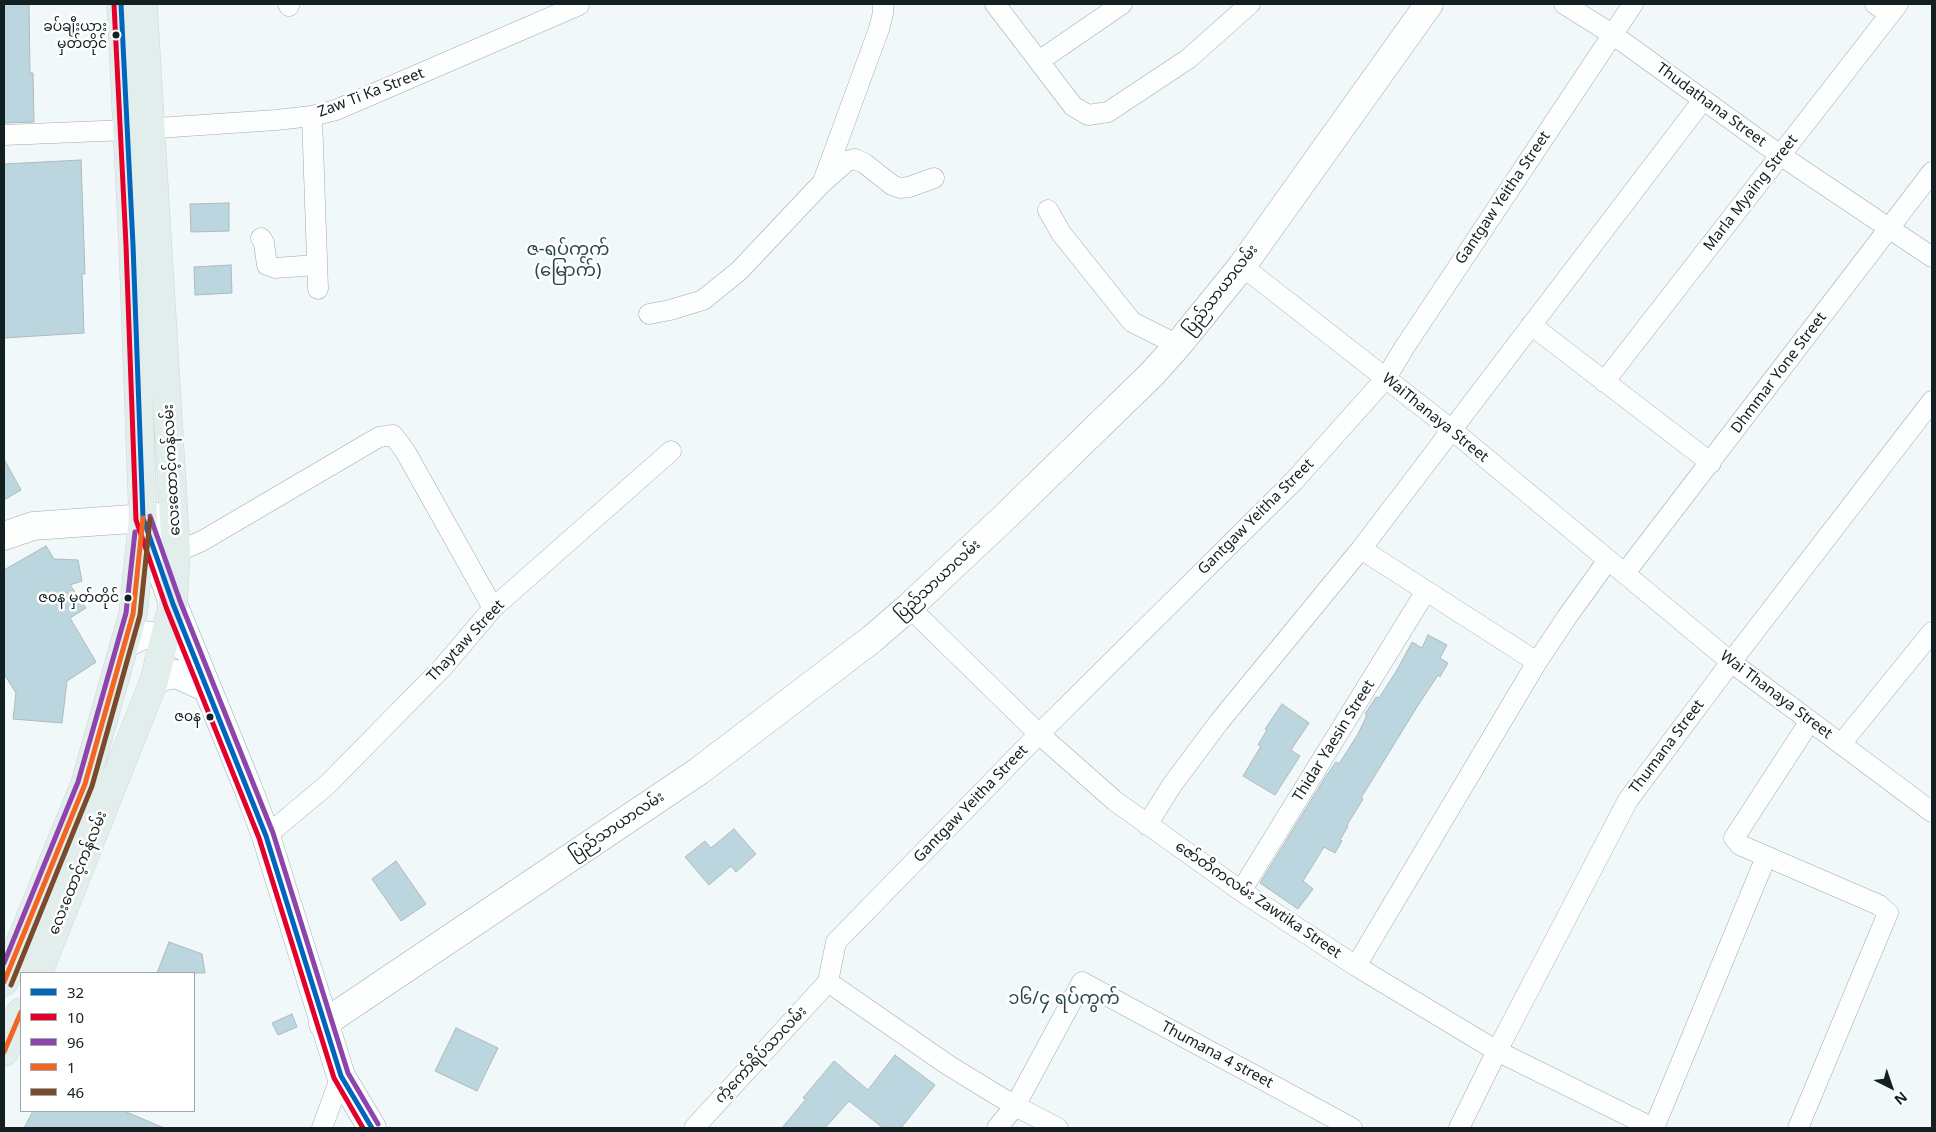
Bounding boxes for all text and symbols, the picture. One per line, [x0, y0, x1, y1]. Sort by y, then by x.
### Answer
place label: ခပ်ချီးယား မှတ်တိုင် [43, 19, 107, 52]
marker: ခပ်ချီးယား မှတ်တိုင် [111, 30, 121, 40]
street label: Thudathana Street [1653, 59, 1769, 151]
street label: Zaw Ti Ka Street [315, 64, 427, 122]
street label: Gantgaw Yeitha Street [1452, 128, 1554, 268]
street label: Marla Myaing Street [1700, 131, 1802, 255]
district label: ဇ-ရပ်ကွက် (မြောက်) [526, 239, 610, 282]
street label: ပြည်သာယာလမ်း [1180, 241, 1262, 339]
street label: Dhmmar Yone Street [1728, 309, 1830, 437]
street label: WaiThanaya Street [1378, 370, 1492, 466]
street label: လေးထောင့်ကန်လမ်း [160, 404, 184, 536]
street label: Gantgaw Yeitha Street [1194, 455, 1318, 579]
street label: ပြည်သာယာလမ်း [892, 536, 984, 624]
place label: ဇဝန မှတ်တိုင် [38, 590, 119, 606]
marker: ဇဝန မှတ်တိုင် [123, 593, 133, 603]
street label: Thaytaw Street [424, 596, 508, 686]
street label: Wai Thanaya Street [1717, 647, 1835, 743]
street label: Thidar Yaesin Street [1289, 677, 1379, 805]
street label: Thumana Street [1626, 697, 1708, 797]
place label: ဇ၀န [174, 709, 201, 725]
marker: ဇ၀န [205, 712, 215, 722]
street label: Gantgaw Yeitha Street [910, 742, 1032, 866]
street label: ပြည်သာယာလမ်း [566, 788, 668, 864]
street label: လေးထောင့်ကန်လမ်း [45, 809, 111, 937]
street label: ဇော်တိကလမ်း Zawtika Street [1172, 838, 1344, 962]
legend [20, 972, 195, 1112]
text: 32 [67, 982, 84, 1002]
district label: ၁၆/၄ ရပ်ကွက် [1008, 988, 1120, 1010]
street label: ကံ့ကော်ရိပ်သာလမ်း [711, 1003, 811, 1107]
text: 10 [67, 1007, 84, 1027]
street label: Thumana 4 street [1158, 1018, 1276, 1092]
text: 96 [67, 1032, 84, 1052]
text: 1 [67, 1057, 76, 1077]
north arrow [1866, 1062, 1916, 1112]
text: 46 [67, 1082, 84, 1102]
text: N [1891, 1088, 1912, 1110]

